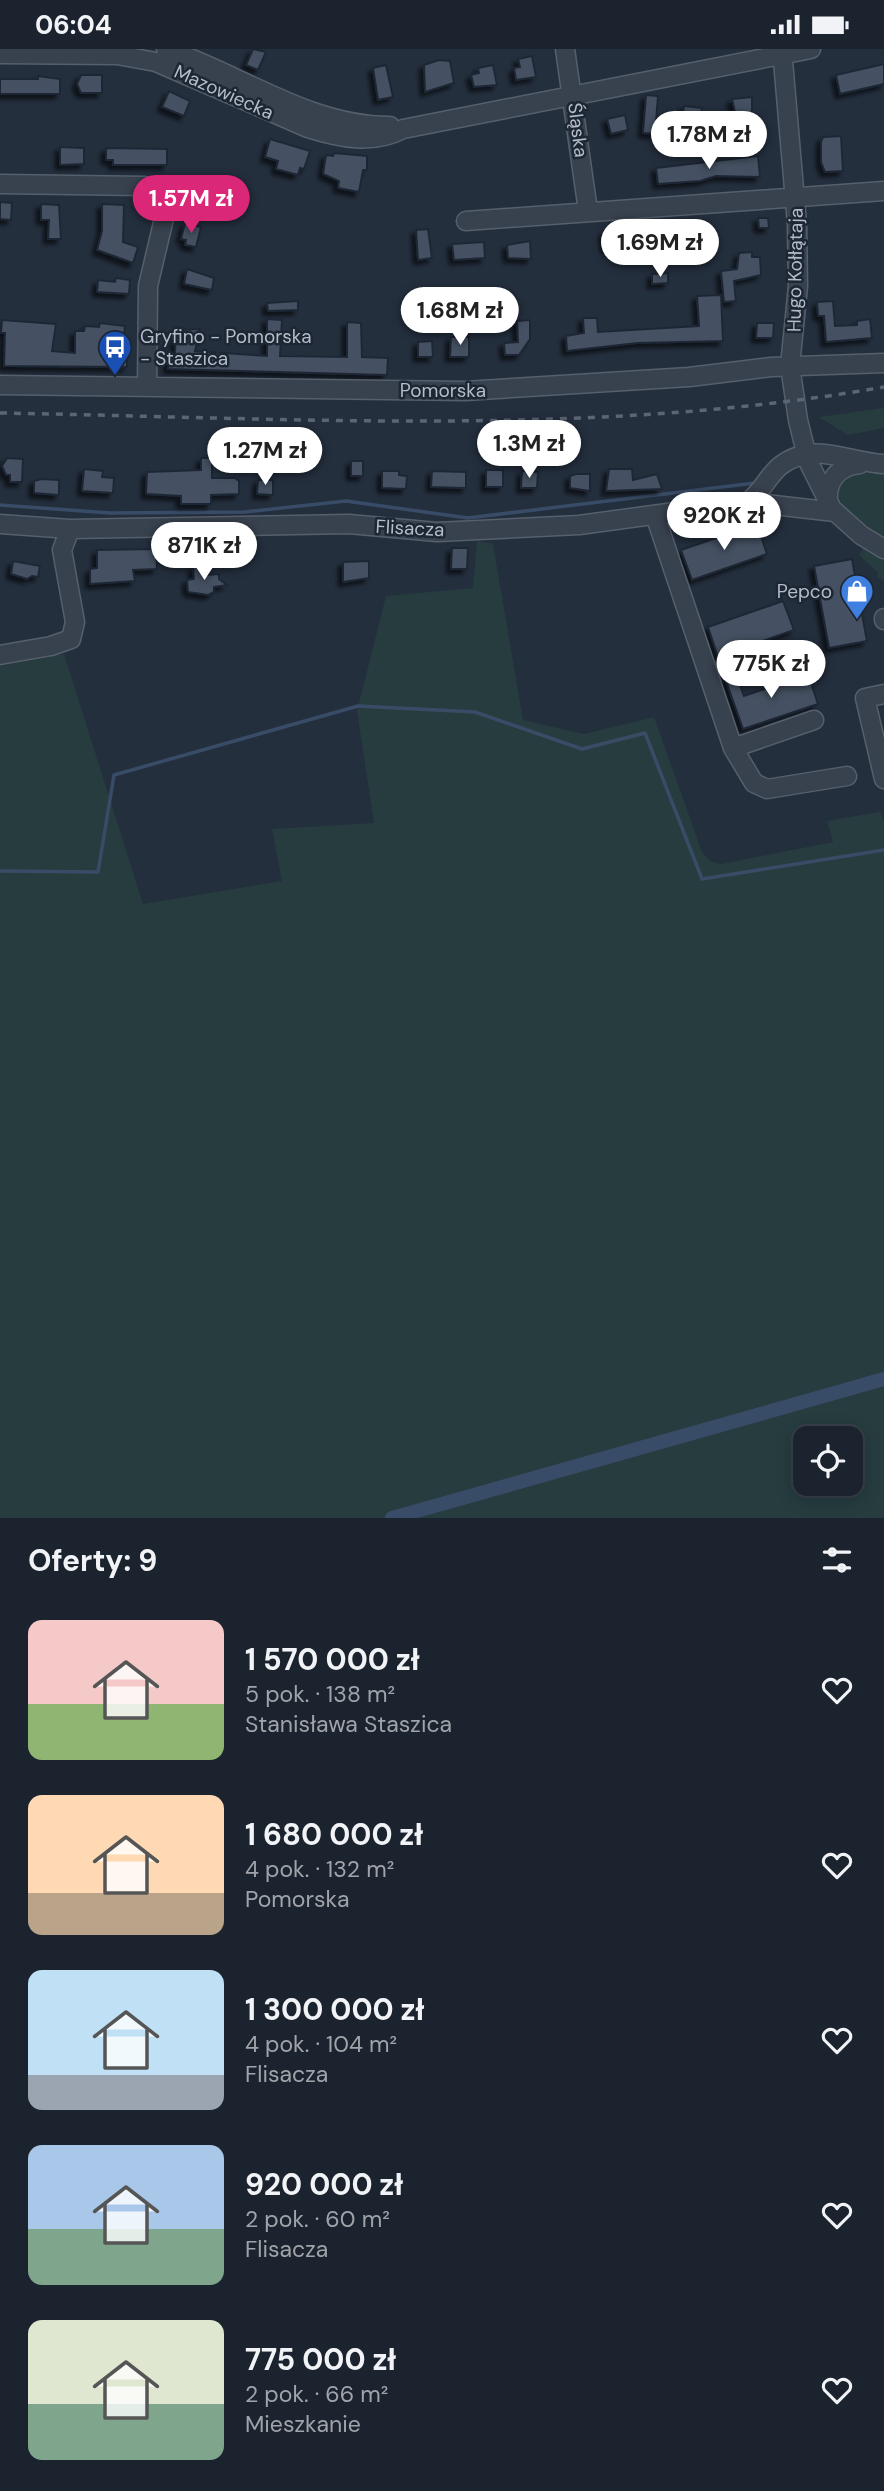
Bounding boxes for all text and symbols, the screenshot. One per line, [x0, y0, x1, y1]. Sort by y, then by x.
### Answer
text: 06:04 [35, 8, 112, 42]
street label: Mazowiecka [170, 59, 278, 125]
street label: Śląska [562, 101, 594, 159]
pin: 1.78M zł [637, 111, 781, 171]
text: 1.78M zł [667, 119, 751, 149]
pin: 1.57M zł [119, 176, 263, 235]
text: 1.57M zł [149, 183, 233, 213]
street label: Hugo Kołłątaja [781, 208, 809, 332]
pin: 1.69M zł [588, 219, 732, 279]
text: 1.69M zł [617, 227, 703, 257]
pin: 1.68M zł [388, 287, 532, 347]
text: 1.68M zł [417, 295, 503, 325]
place label: Gryfino - Pomorska - Staszica [140, 324, 312, 371]
bus stop icon: Gryfino - Pomorska - Staszica [96, 328, 134, 377]
street label: Pomorska [400, 378, 486, 403]
pin: 1.3M zł [464, 421, 594, 480]
pin: 1.27M zł [193, 427, 337, 487]
text: 1.3M zł [493, 428, 565, 458]
text: 1.27M zł [223, 435, 307, 465]
pin: 920K zł [659, 493, 789, 552]
text: 920K zł [683, 500, 765, 530]
street label: Flisacza [375, 514, 445, 542]
pin: 871K zł [139, 523, 269, 582]
text: 871K zł [167, 530, 241, 560]
shop icon: Pepco [838, 572, 876, 621]
place label: Pepco [777, 579, 832, 604]
pin: 775K zł [706, 641, 836, 700]
text: 775K zł [733, 648, 809, 678]
map controls [793, 1426, 863, 1496]
button: locate [793, 1426, 863, 1496]
text: Oferty: 9 [28, 1541, 157, 1580]
icon: filters [818, 1541, 856, 1579]
text: 1 570 000 zł [245, 1640, 420, 1679]
icon: home [84, 1648, 168, 1732]
icon: heart [818, 1671, 856, 1709]
text: 5 pok. · 138 m² [245, 1679, 395, 1709]
text: Stanisława Staszica [245, 1709, 452, 1739]
text: 1 680 000 zł [245, 1815, 423, 1854]
icon: home [84, 1823, 168, 1907]
icon: heart [818, 1846, 856, 1884]
text: 4 pok. · 132 m² [245, 1854, 394, 1884]
text: Pomorska [245, 1884, 350, 1914]
text: 1 300 000 zł [245, 1990, 424, 2029]
icon: home [84, 1998, 168, 2082]
icon: heart [818, 2021, 856, 2059]
text: 4 pok. · 104 m² [245, 2029, 397, 2059]
text: Flisacza [245, 2059, 328, 2089]
text: 920 000 zł [245, 2165, 403, 2204]
icon: home [84, 2173, 168, 2257]
icon: heart [818, 2196, 856, 2234]
text: 2 pok. · 60 m² [245, 2204, 390, 2234]
text: Flisacza [245, 2234, 328, 2264]
text: 775 000 zł [245, 2340, 396, 2379]
icon: home [84, 2348, 168, 2432]
icon: heart [818, 2371, 856, 2409]
text: 2 pok. · 66 m² [245, 2379, 388, 2409]
text: Mieszkanie [245, 2409, 361, 2439]

